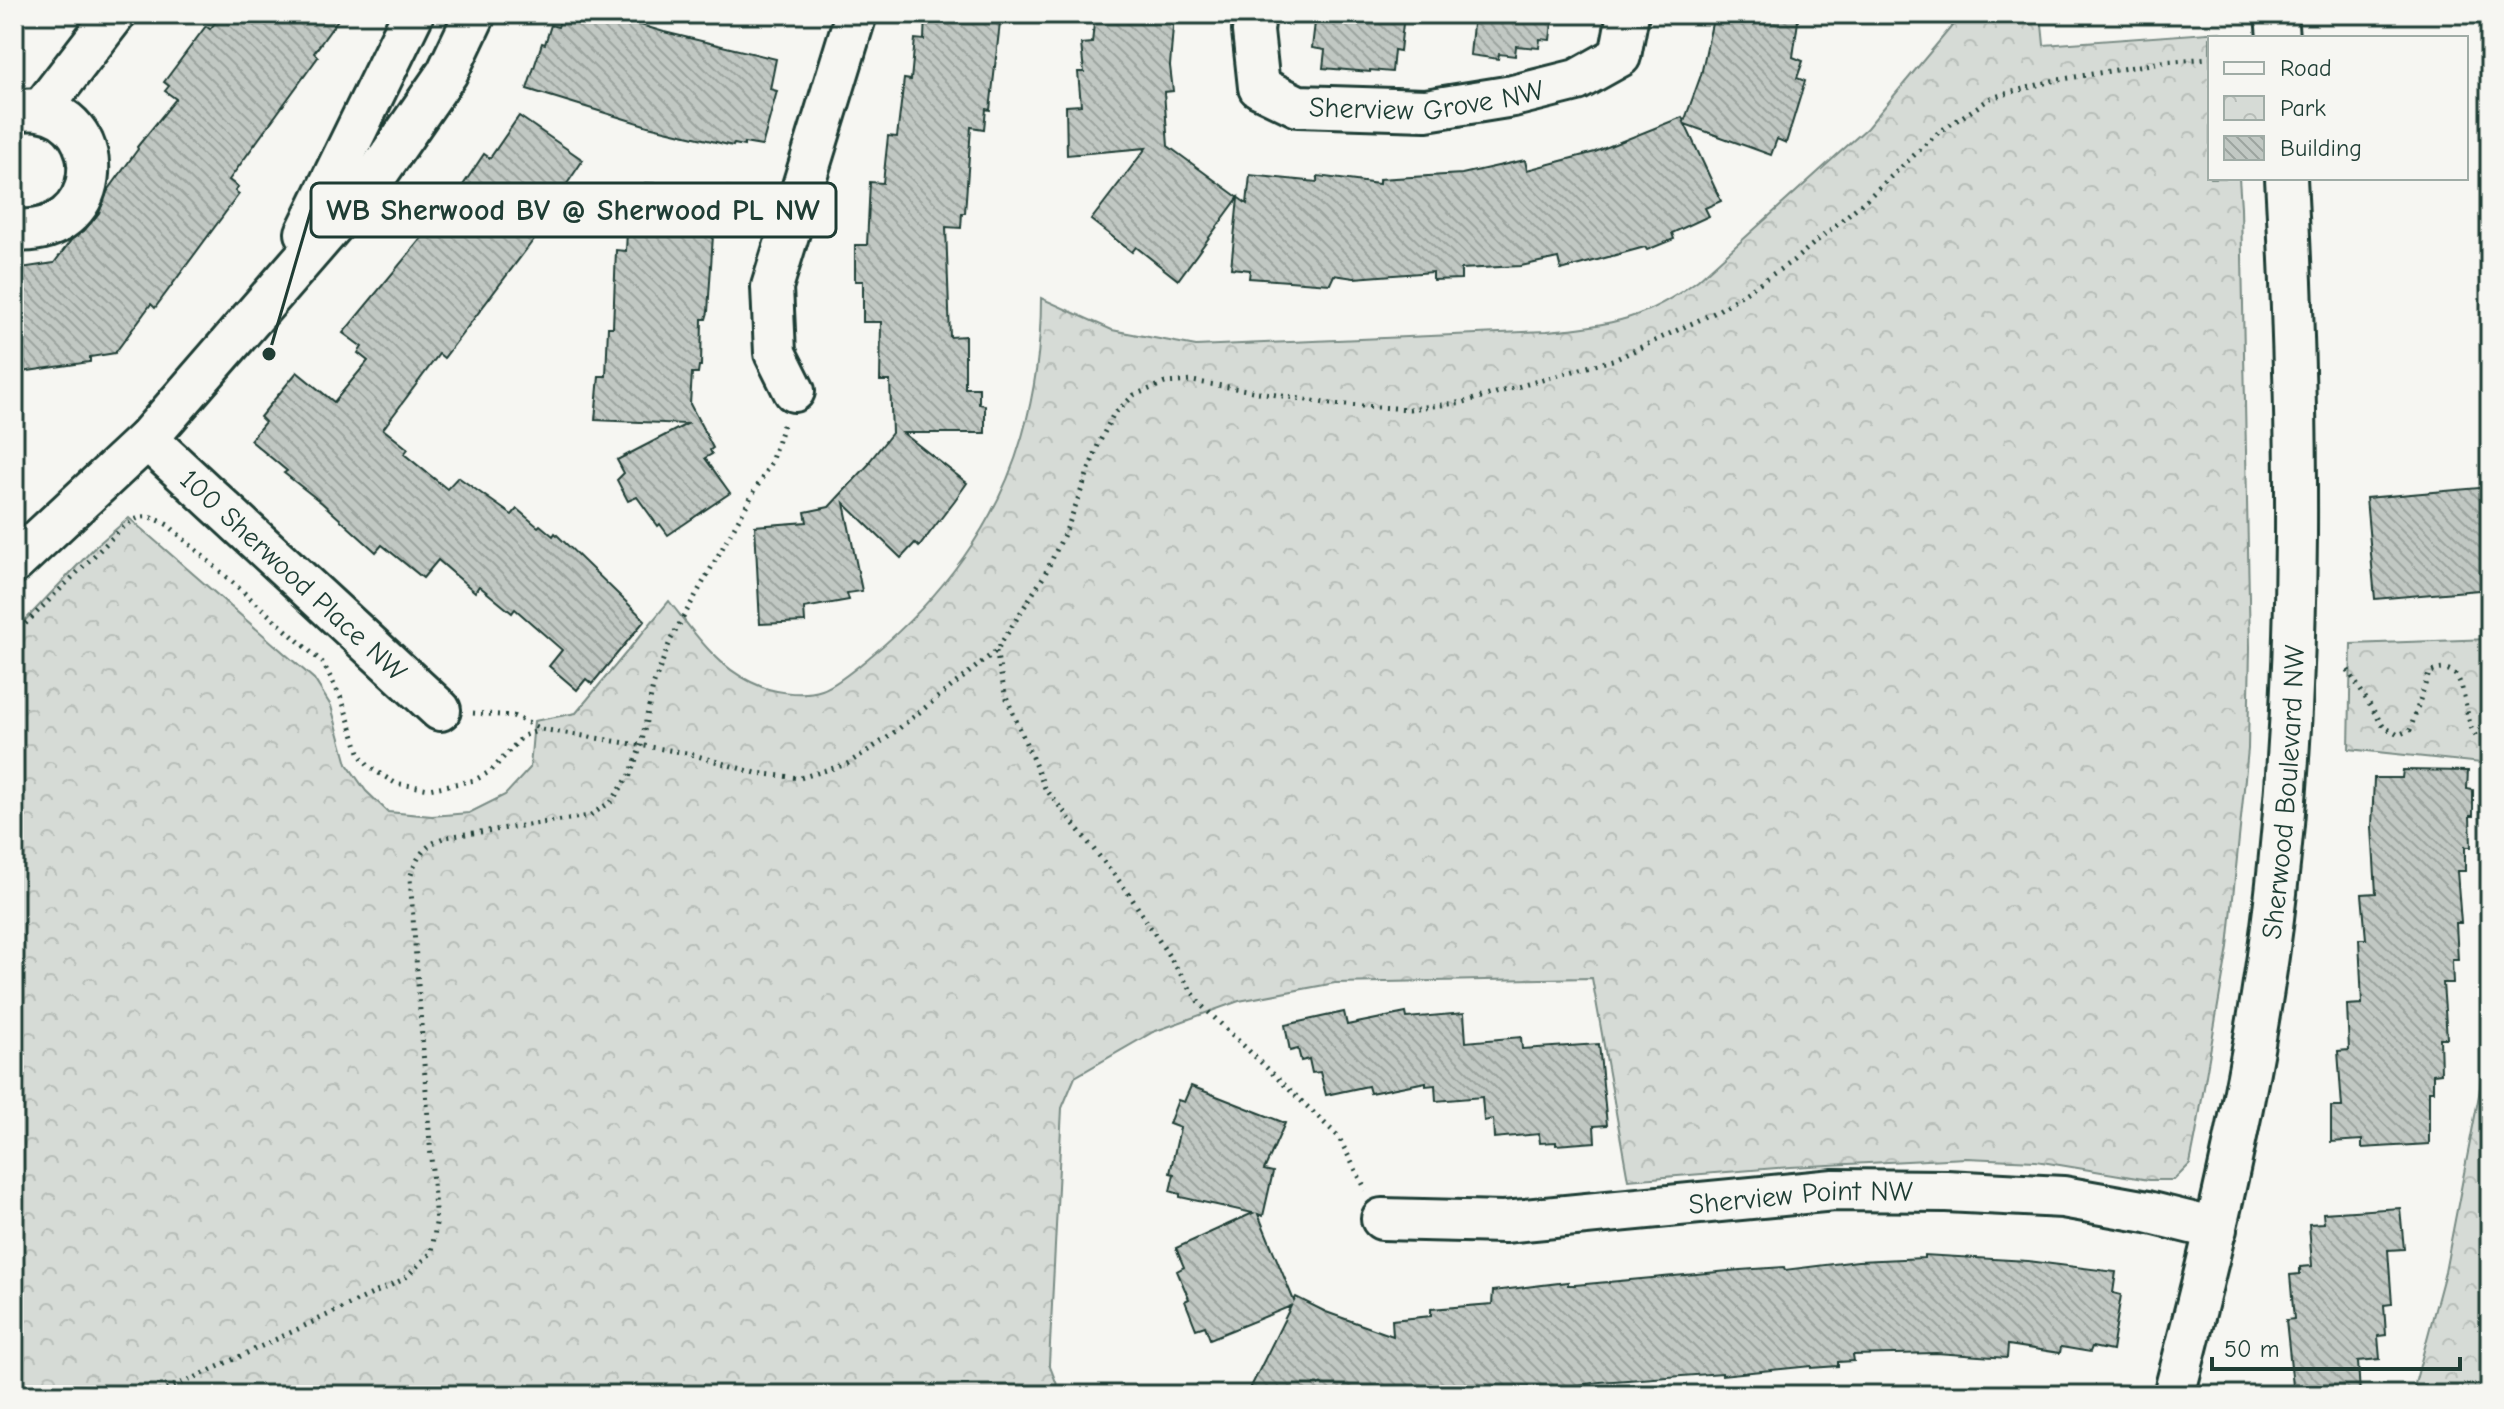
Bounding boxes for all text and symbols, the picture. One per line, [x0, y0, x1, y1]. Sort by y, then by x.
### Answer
legend [2208, 36, 2468, 180]
text: Road [2280, 54, 2332, 82]
street label: Sherview Grove NW [1308, 74, 1548, 127]
text: Park [2280, 94, 2326, 122]
text: Building [2280, 134, 2362, 162]
callout: WB Sherwood BV @ Sherwood PL NW [311, 183, 836, 237]
text: WB Sherwood BV @ Sherwood PL NW [326, 193, 820, 228]
street label: 100 Sherwood Place NW [174, 463, 413, 688]
street label: Sherwood Boulevard NW [2255, 644, 2311, 941]
street label: Sherview Point NW [1687, 1175, 1914, 1221]
scale bar [2212, 1321, 2460, 1371]
text: 50 m [2224, 1335, 2280, 1363]

